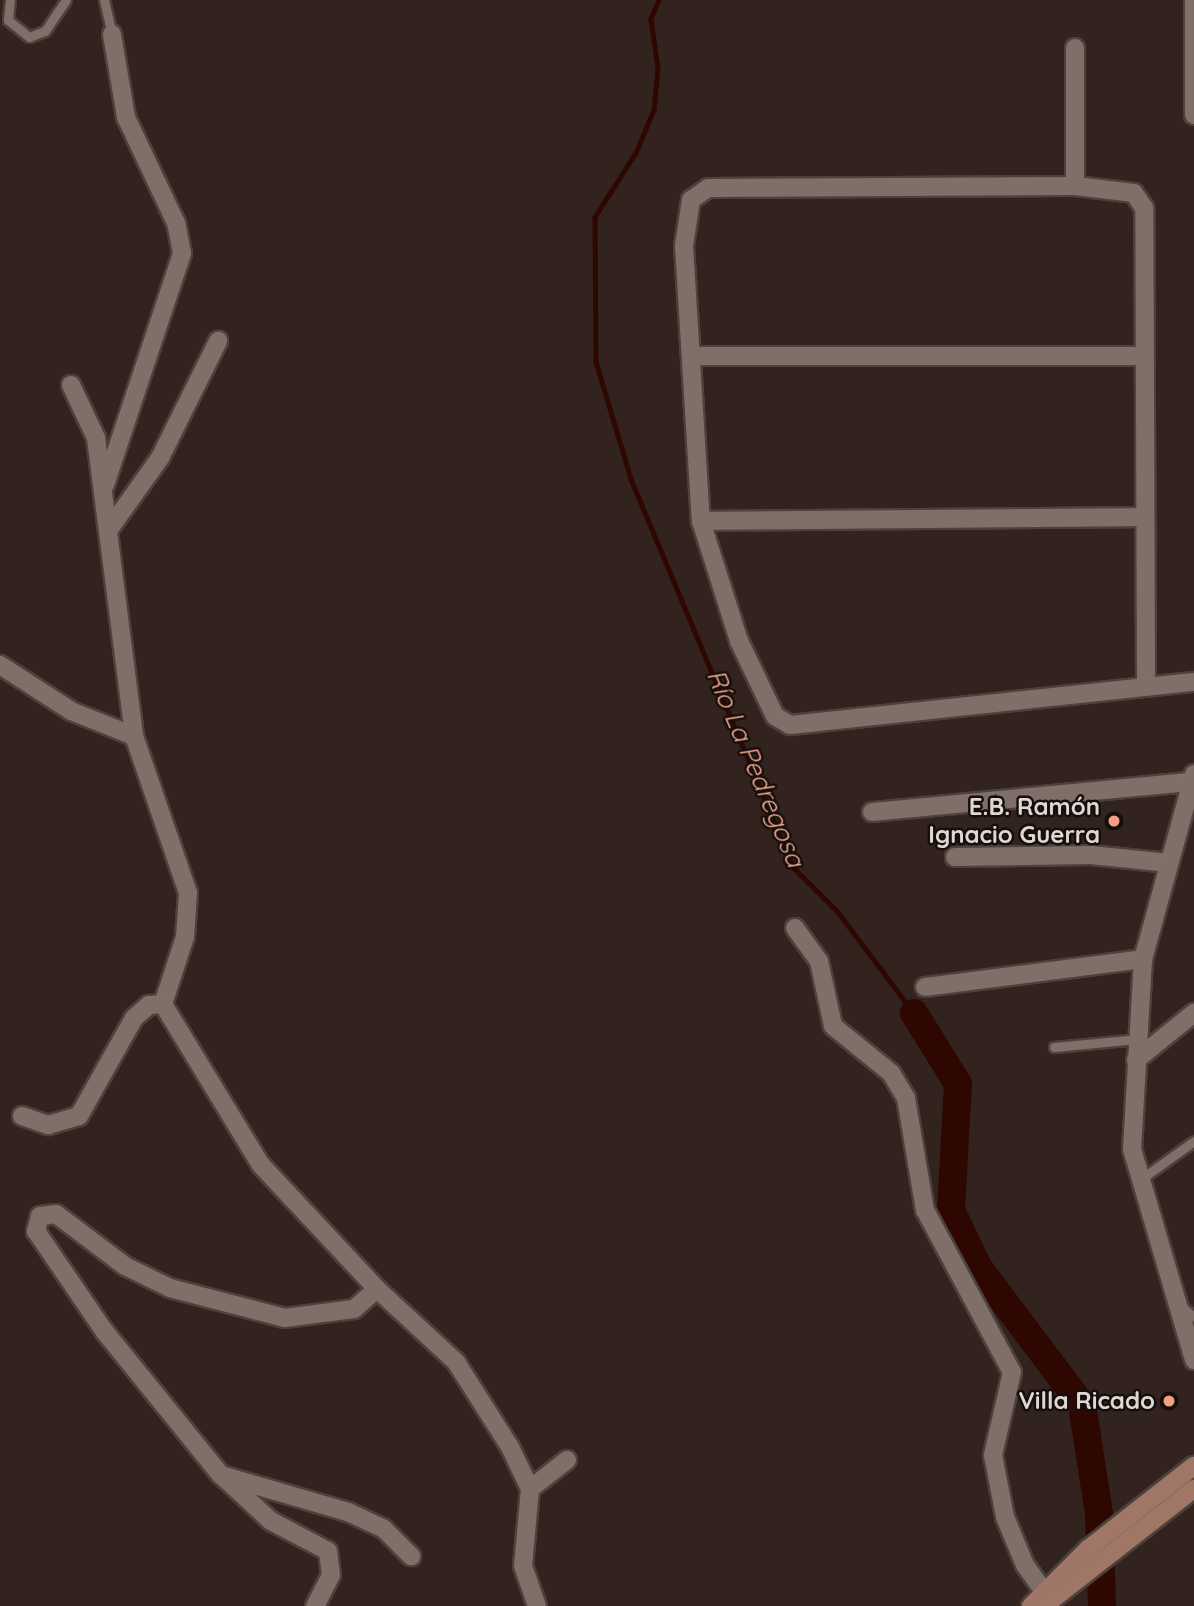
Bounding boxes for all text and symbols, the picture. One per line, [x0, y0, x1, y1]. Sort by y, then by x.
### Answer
water label: Río La Pedregosa [700, 664, 812, 872]
place label: E.B. Ramón Ignacio Guerra [928, 793, 1100, 849]
marker: E.B. Ramón Ignacio Guerra [1106, 813, 1122, 829]
place label: Villa Ricado [1019, 1387, 1155, 1415]
marker: Villa Ricado [1161, 1393, 1177, 1409]

